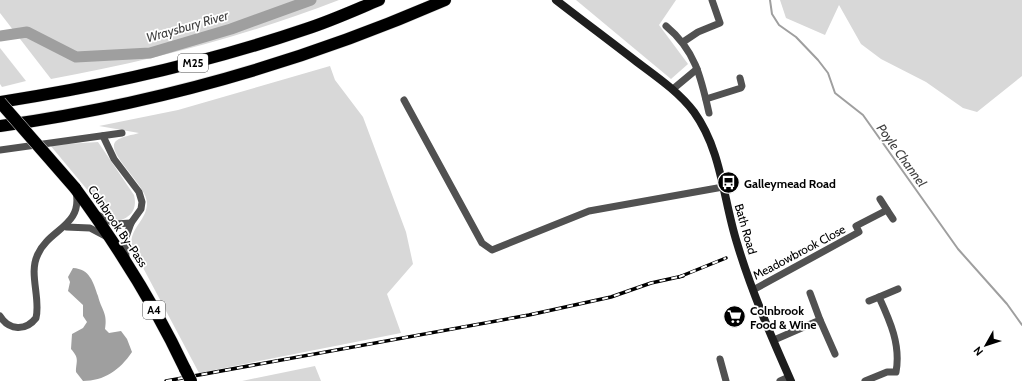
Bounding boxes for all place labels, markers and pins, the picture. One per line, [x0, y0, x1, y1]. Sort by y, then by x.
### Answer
bus stop icon: Galleymead Road [715, 170, 741, 196]
place label: Galleymead Road [744, 176, 836, 191]
place label: Colnbrook Food & Wine [750, 303, 817, 332]
supermarket icon: Colnbrook Food & Wine [722, 304, 748, 330]

